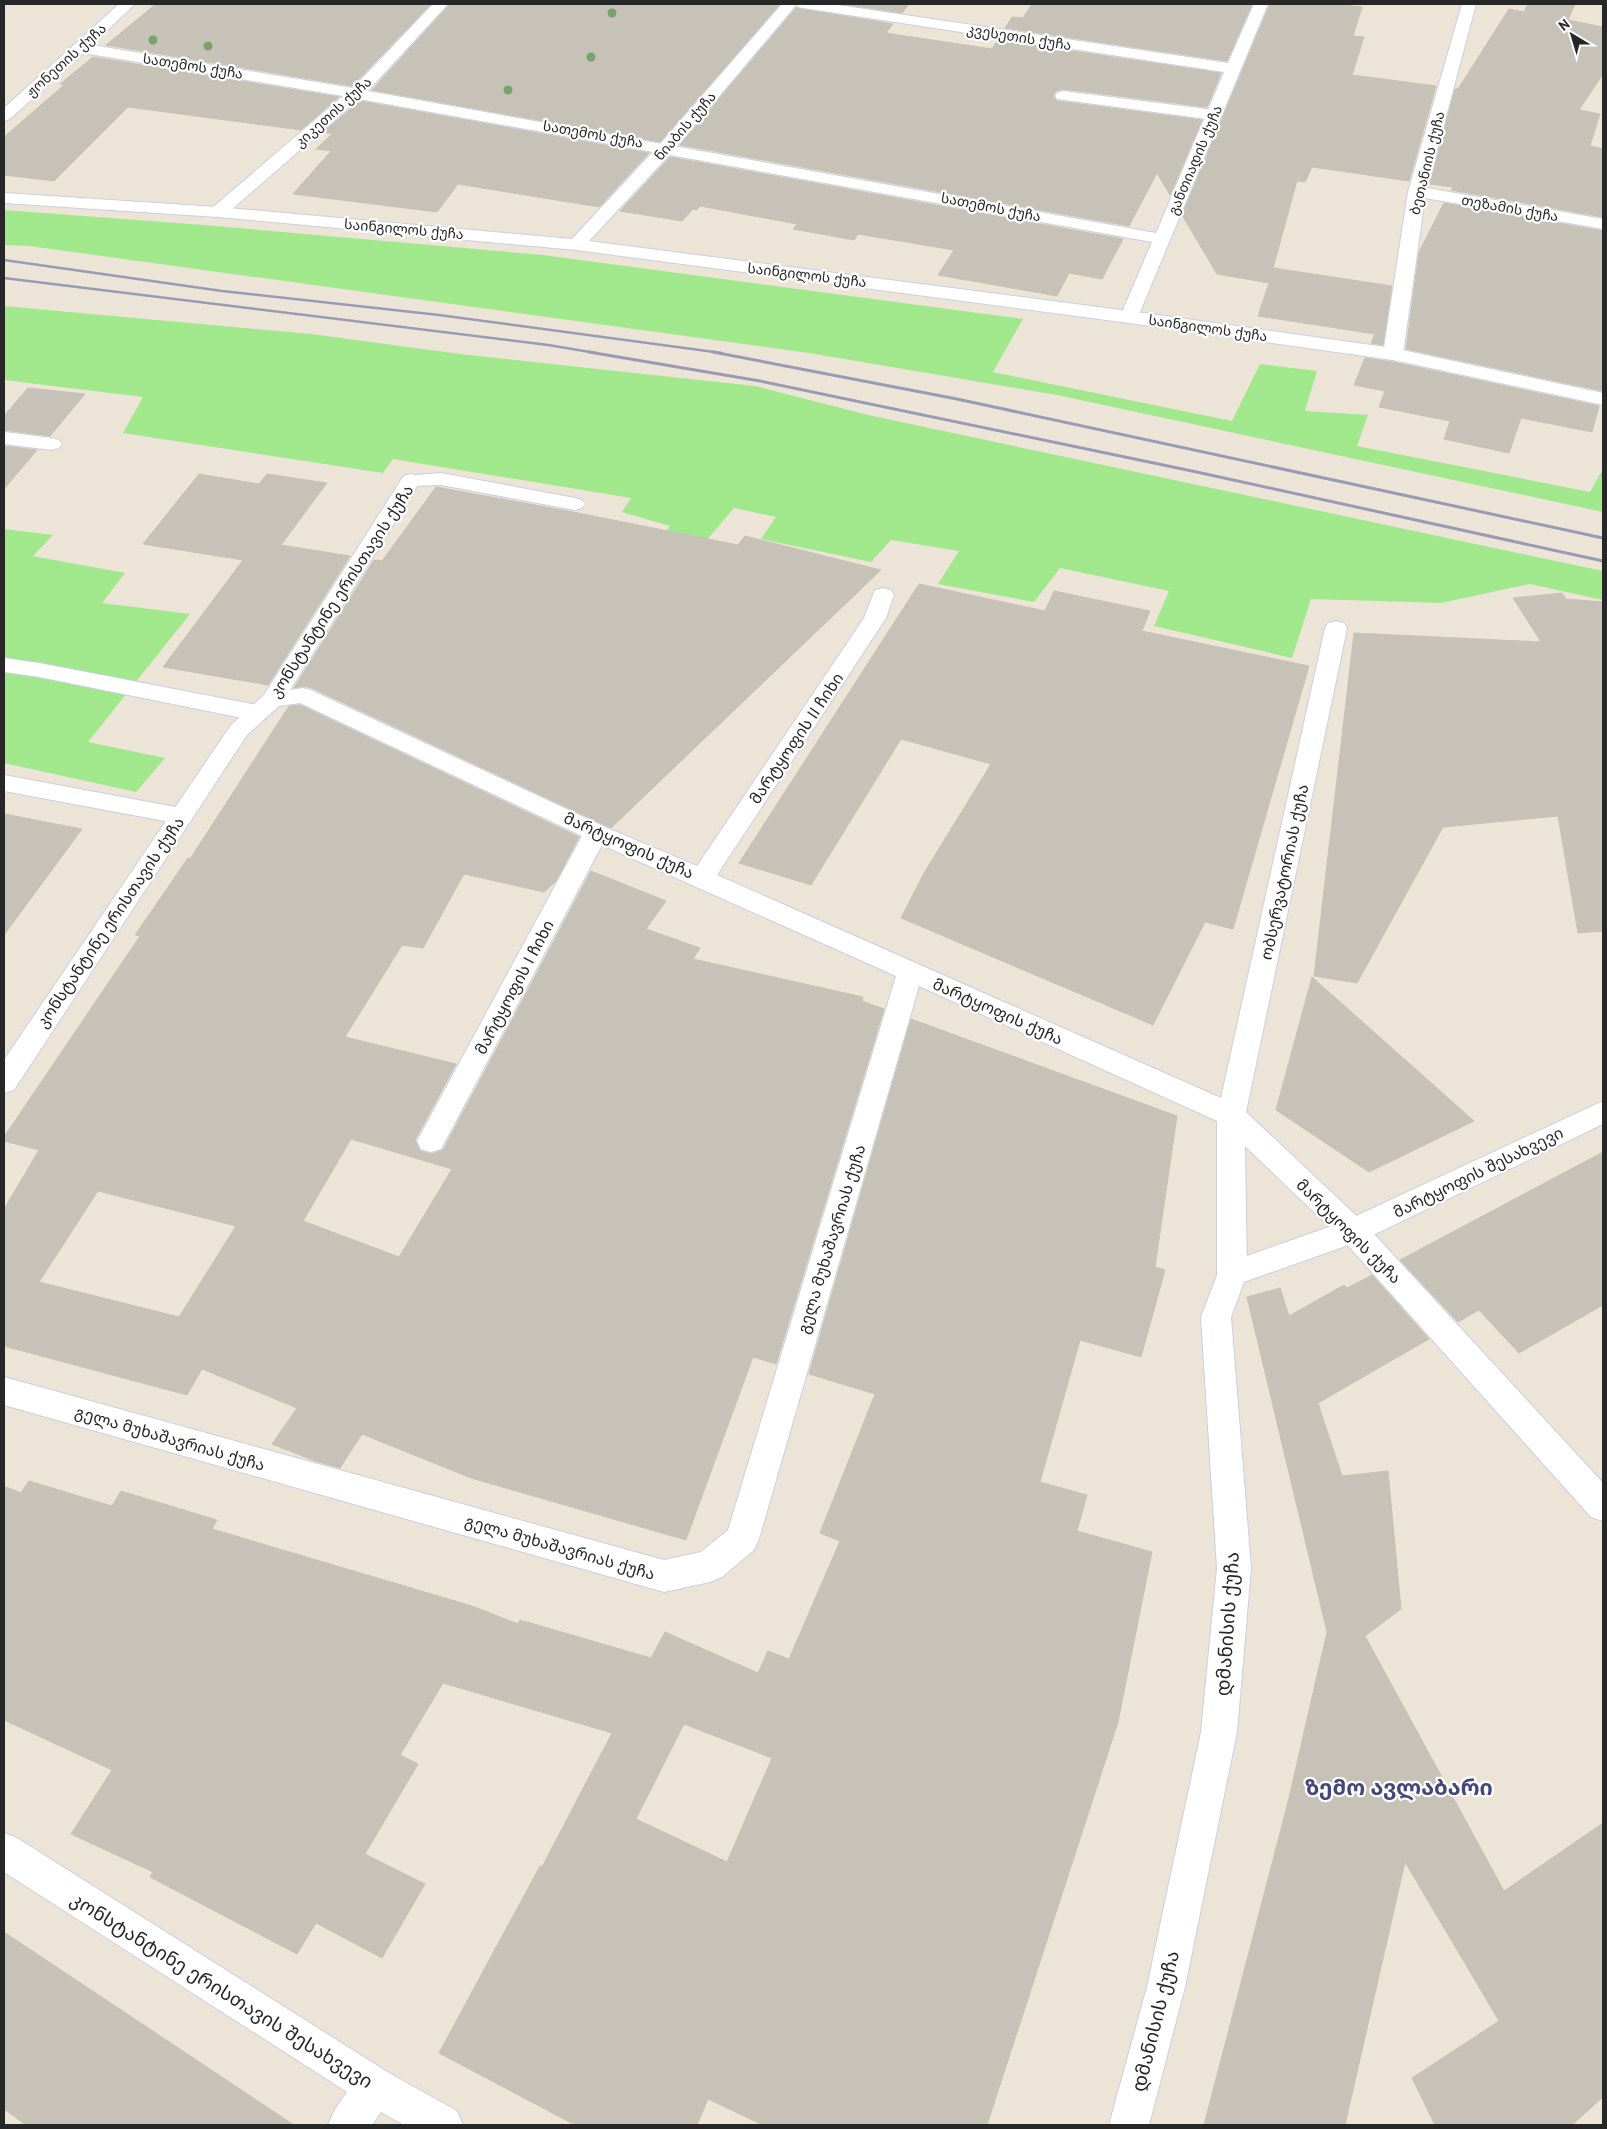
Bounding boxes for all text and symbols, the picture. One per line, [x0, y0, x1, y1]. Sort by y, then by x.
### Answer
north arrow [1547, 10, 1597, 60]
text: N [1555, 15, 1573, 35]
street label: ჟონეთის ქუჩა [22, 19, 110, 101]
street label: კვესეთის ქუჩა [965, 20, 1073, 54]
street label: სათემოს ქუჩა [142, 49, 244, 83]
street label: კიკეთის ქუჩა [291, 73, 375, 151]
street label: ნიაბის ქუჩა [650, 88, 720, 164]
street label: განთიადის ქუჩა [1164, 102, 1226, 218]
street label: ბეთანიის ქუჩა [1405, 109, 1449, 217]
street label: სათემოს ქუჩა [542, 116, 644, 152]
street label: სათემოს ქუჩა [940, 189, 1042, 225]
street label: თეზამის ქუჩა [1460, 191, 1560, 225]
street label: საინგილოს ქუჩა [343, 215, 465, 243]
street label: საინგილოს ქუჩა [746, 259, 868, 291]
street label: საინგილოს ქუჩა [1147, 311, 1269, 345]
street label: კონსტანტინე ერისთავის ქუჩა [265, 481, 417, 701]
street label: მარტყოფის II ჩიხი [745, 669, 847, 807]
street label: ობსერვატორიას ქუჩა [1256, 782, 1312, 962]
street label: მარტყოფის ქუჩა [561, 807, 697, 883]
street label: კონსტანტინე ერისთავის ქუჩა [32, 813, 188, 1031]
street label: მარტყოფის I ჩიხი [470, 916, 558, 1058]
street label: მარტყოფის ქუჩა [930, 973, 1066, 1049]
street label: მარტყოფის შესახვევი [1390, 1122, 1566, 1222]
street label: გელა მუხაშავრიას ქუჩა [793, 1142, 870, 1336]
street label: მარტყოფის ქუჩა [1292, 1174, 1406, 1288]
street label: გელა მუხაშავრიას ქუჩა [72, 1401, 267, 1476]
street label: გელა მუხაშავრიას ქუჩა [462, 1510, 657, 1585]
street label: დმანისის ქუჩა [1210, 1551, 1245, 1697]
district label: ზემო ავლაბარი [1305, 1773, 1493, 1801]
street label: კონსტანტინე ერისთავის შესახვევი [66, 1887, 378, 2093]
street label: დმანისის ქუჩა [1126, 1948, 1185, 2094]

